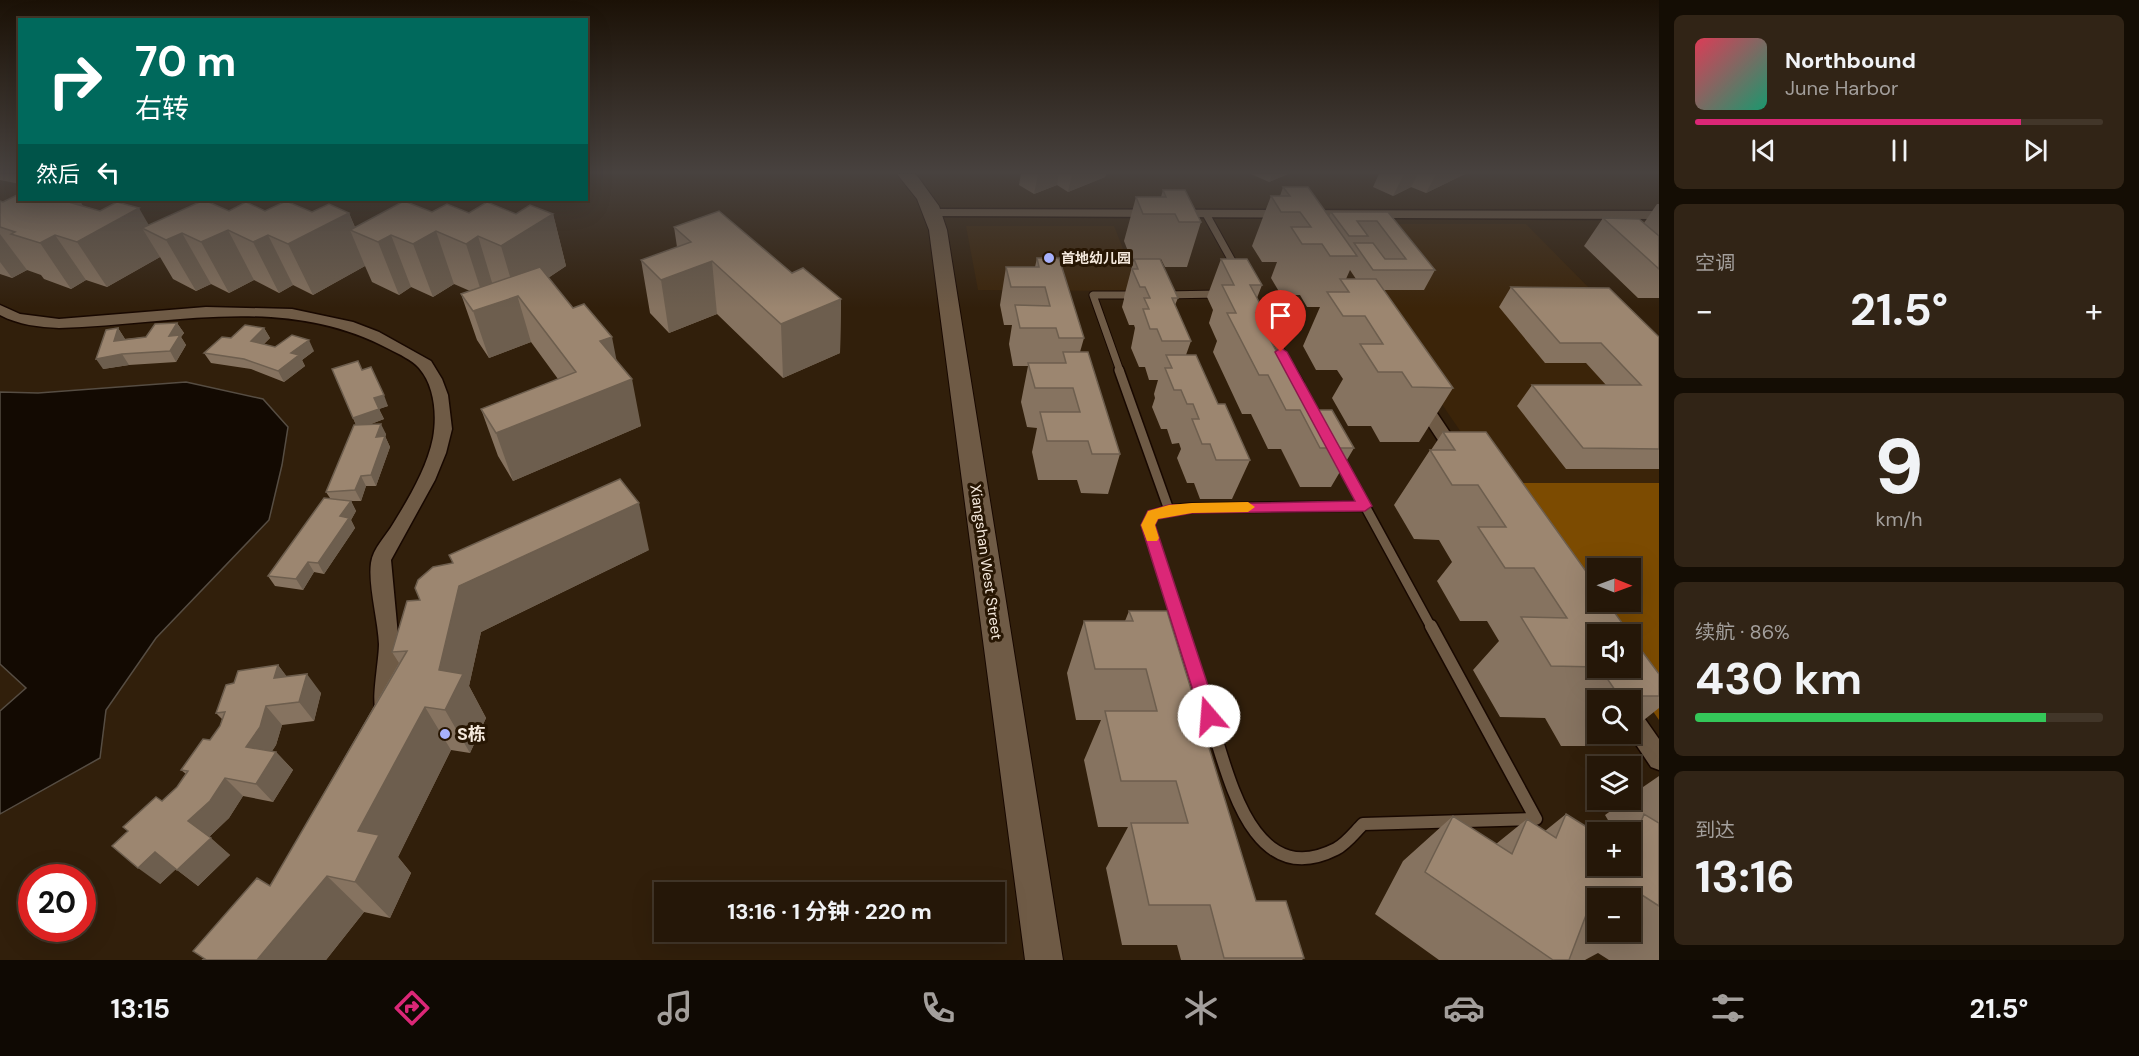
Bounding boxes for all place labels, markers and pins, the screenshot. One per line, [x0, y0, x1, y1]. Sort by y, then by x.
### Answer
place label: 首地幼儿园 [1061, 249, 1131, 267]
marker: 首地幼儿园 [1042, 251, 1056, 265]
pin [1255, 290, 1306, 352]
place label: S栋 [457, 722, 486, 746]
marker: S栋 [438, 727, 452, 741]

